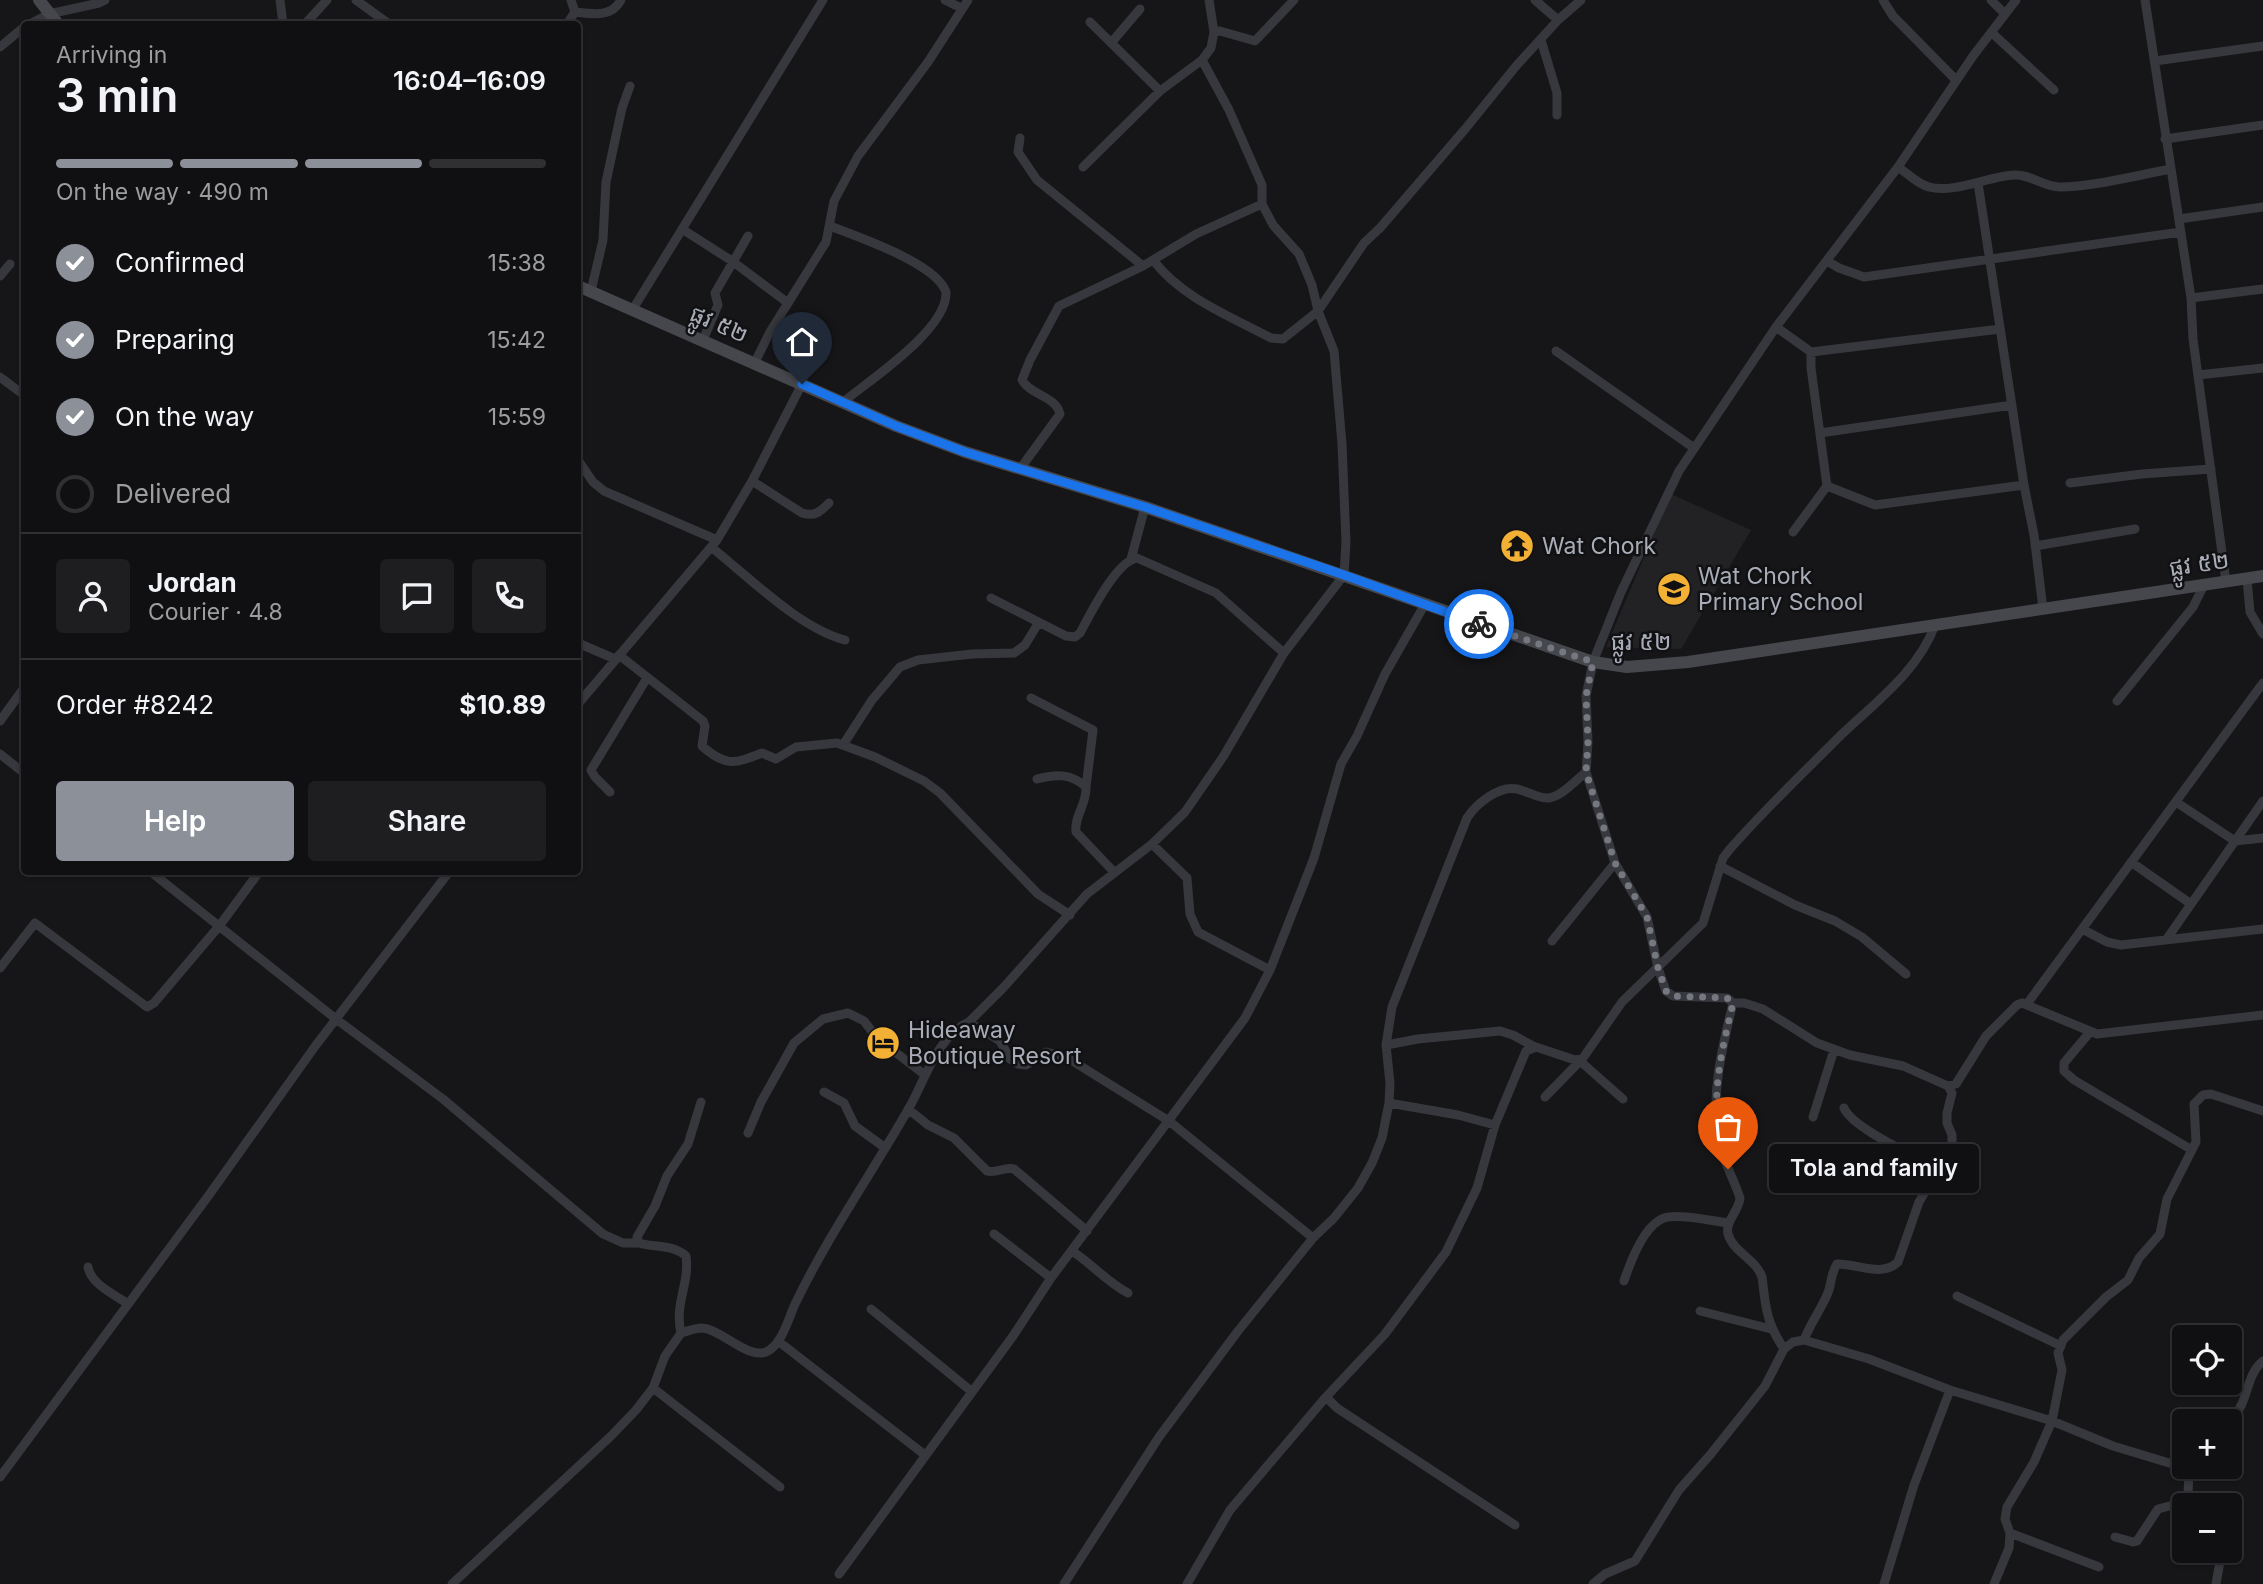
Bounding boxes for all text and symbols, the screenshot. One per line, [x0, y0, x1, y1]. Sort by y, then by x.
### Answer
text: Arriving in [56, 41, 167, 69]
text: 16:04–16:09 [393, 65, 546, 96]
text: 3 min [56, 67, 178, 123]
text: On the way · 490 m [56, 178, 269, 206]
icon: check [56, 244, 94, 282]
text: Confirmed [115, 247, 245, 278]
text: 15:38 [488, 249, 546, 277]
street label: ផ្លូវ ៥២ [683, 299, 752, 356]
pin [772, 312, 832, 384]
icon: check [56, 321, 94, 359]
icon: home [783, 323, 821, 361]
text: Preparing [115, 324, 235, 355]
text: 15:42 [487, 326, 546, 354]
icon: check [56, 398, 94, 436]
text: On the way [115, 401, 254, 432]
text: 15:59 [488, 403, 546, 431]
text: Delivered [115, 478, 231, 509]
temple icon: Wat Chork [1498, 527, 1536, 565]
place label: Wat Chork [1542, 532, 1657, 560]
street label: ផ្លូវ ៥២ [2167, 546, 2232, 590]
button: person [56, 559, 130, 633]
button: chat [380, 559, 454, 633]
button: phone [472, 559, 546, 633]
place label: Wat Chork Primary School [1698, 562, 1863, 616]
text: Jordan [148, 567, 237, 598]
school or university icon: Wat Chork Primary School [1655, 570, 1693, 608]
courier [1444, 589, 1514, 659]
text: Courier · 4.8 [148, 598, 283, 626]
icon: bike [1460, 605, 1498, 643]
street label: ផ្លូវ ៥២ [1611, 628, 1671, 664]
text: Order #8242 [56, 689, 214, 720]
text: $10.89 [459, 689, 546, 720]
button: Help [56, 781, 294, 861]
button: Share [308, 781, 546, 861]
place label: Hideaway Boutique Resort [908, 1016, 1082, 1070]
hotel icon: Hideaway Boutique Resort [864, 1024, 902, 1062]
pin [1698, 1097, 1758, 1169]
icon: bag [1709, 1108, 1747, 1146]
callout: Tola and family [1770, 1144, 1980, 1194]
text: Tola and family [1790, 1154, 1958, 1182]
map controls [2172, 1325, 2242, 1563]
button: locate [2172, 1325, 2242, 1395]
button: + [2172, 1409, 2242, 1479]
button: − [2172, 1493, 2242, 1563]

